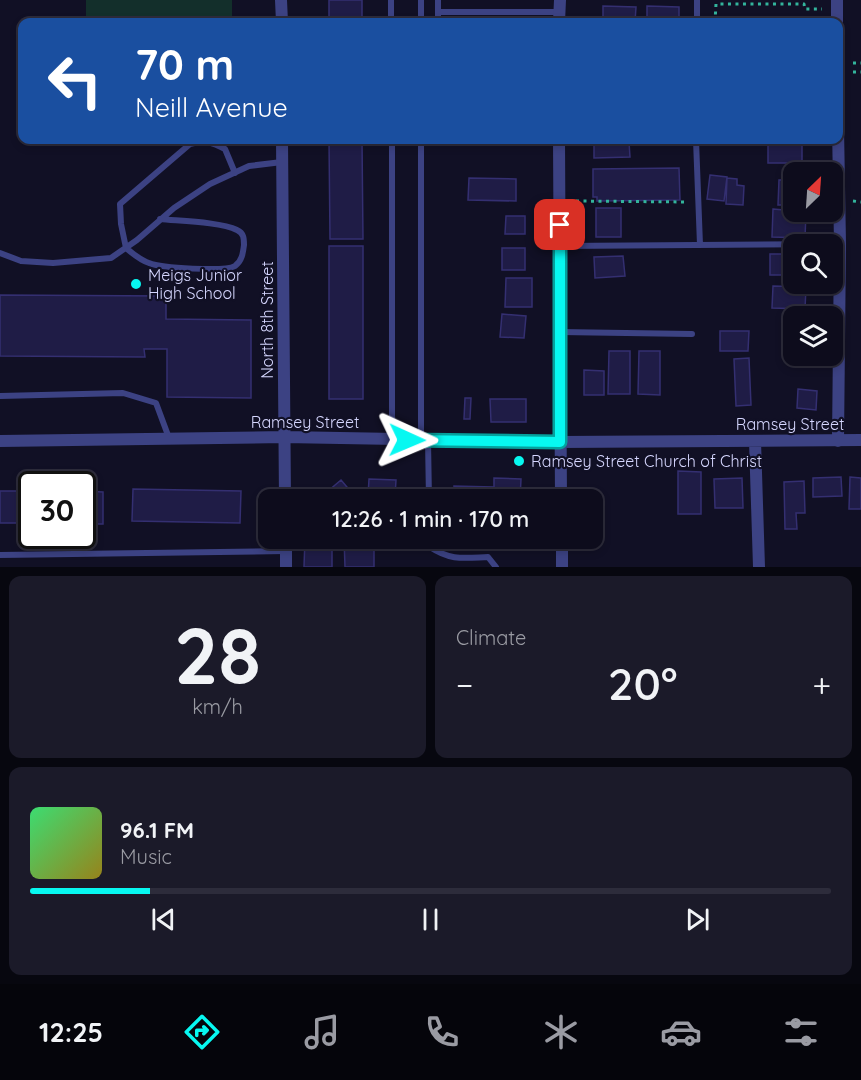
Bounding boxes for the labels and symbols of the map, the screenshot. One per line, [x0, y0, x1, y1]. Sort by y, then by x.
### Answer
north arrow [783, 162, 843, 222]
pin [534, 199, 585, 250]
street label: North 8th Street [257, 261, 277, 379]
place label: Meigs Junior High School [148, 265, 242, 303]
marker: Meigs Junior High School [129, 277, 143, 291]
position arrow [375, 408, 439, 472]
street label: Ramsey Street [251, 412, 359, 432]
street label: Ramsey Street [736, 414, 844, 434]
place label: Ramsey Street Church of Christ [531, 451, 762, 471]
marker: Ramsey Street Church of Christ [512, 454, 526, 468]
speed limit sign: 30 [18, 471, 96, 549]

